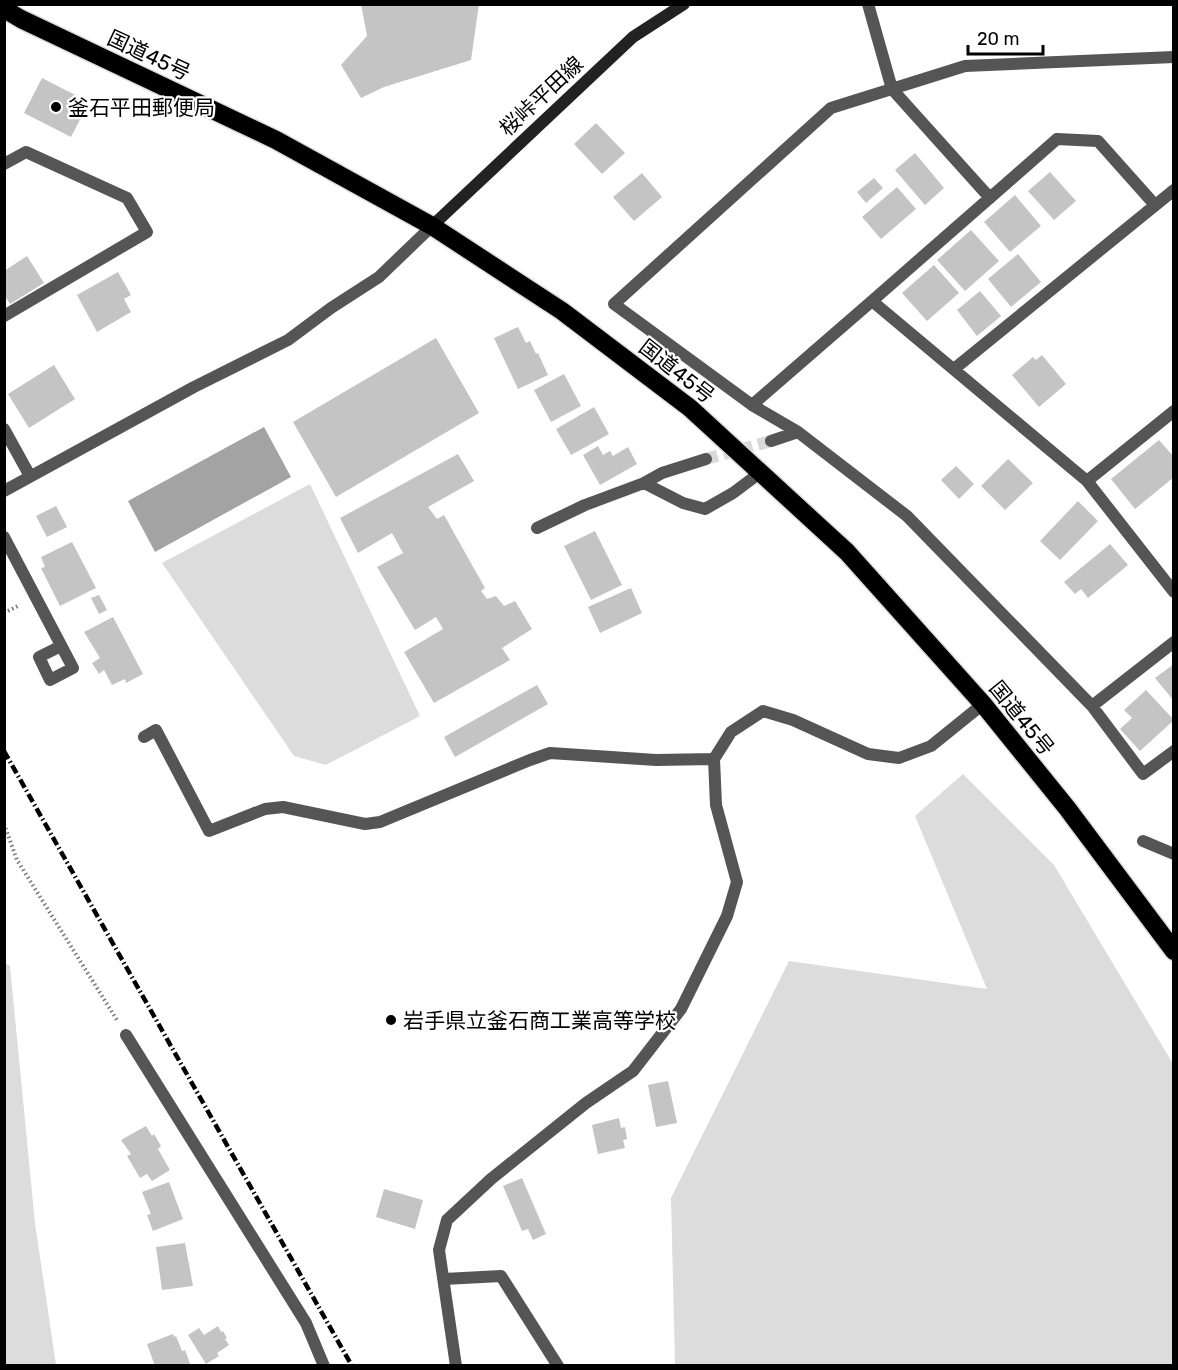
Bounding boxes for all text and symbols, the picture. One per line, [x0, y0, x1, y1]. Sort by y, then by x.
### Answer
scale bar [968, 18, 1043, 56]
street label: 国道45号 [104, 25, 194, 85]
text: 20 m [977, 28, 1019, 50]
street label: 桜峠平田線 [494, 51, 588, 141]
place label: 釜石平田郵便局 [68, 95, 215, 120]
marker: 釜石平田郵便局 [49, 100, 63, 114]
street label: 国道45号 [634, 334, 720, 408]
street label: 国道45号 [984, 676, 1060, 760]
place label: 岩手県立釜石商工業高等学校 [403, 1008, 676, 1033]
marker: 岩手県立釜石商工業高等学校 [384, 1013, 398, 1027]

